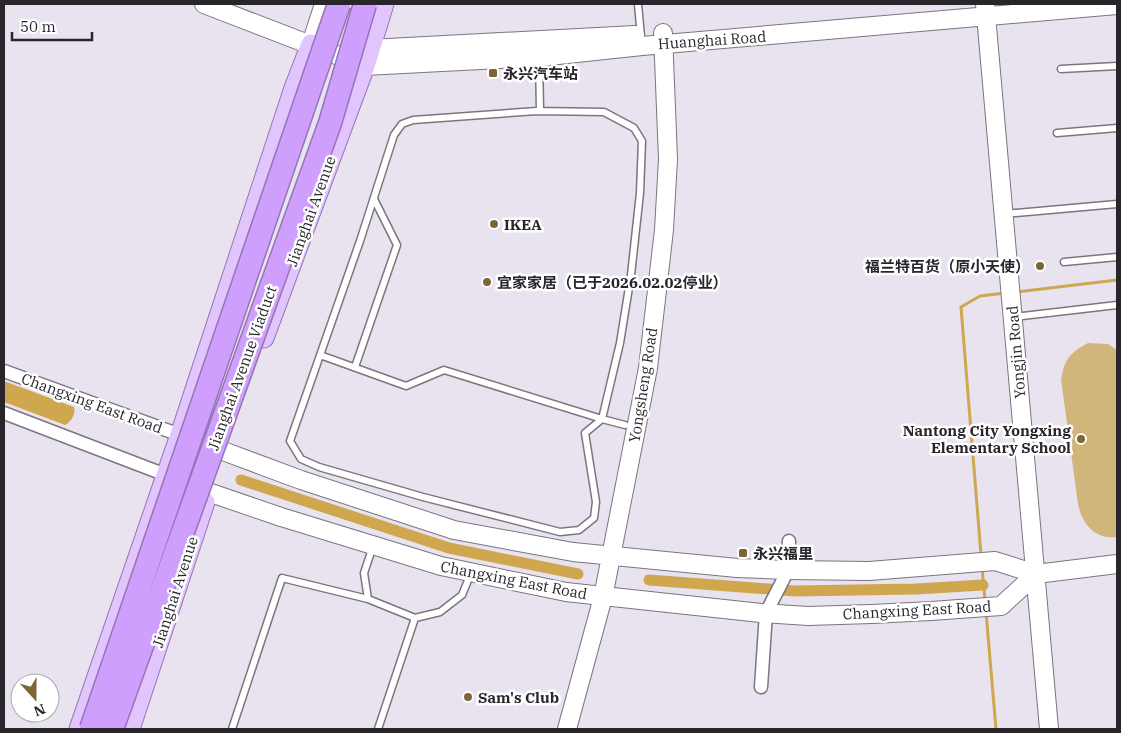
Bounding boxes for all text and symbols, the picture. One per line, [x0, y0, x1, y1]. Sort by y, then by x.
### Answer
scale bar [12, 10, 92, 42]
text: 50 m [20, 17, 56, 36]
street label: Huanghai Road [657, 27, 767, 53]
place label: 永兴汽车站 [503, 64, 578, 83]
marker: 永兴汽车站 [487, 67, 499, 79]
street label: Jianghai Avenue [282, 153, 340, 269]
place label: IKEA [504, 215, 542, 234]
marker: IKEA [488, 218, 500, 230]
place label: 福兰特百货（原小天使） [865, 257, 1030, 276]
marker: 福兰特百货（原小天使） [1034, 260, 1046, 272]
place label: 宜家家居（已于2026.02.02停业） [497, 273, 727, 292]
marker: 宜家家居（已于2026.02.02停业） [481, 276, 493, 288]
street label: Jianghai Avenue Viaduct [203, 283, 281, 453]
street label: Yongjin Road [1002, 305, 1030, 399]
street label: Yongsheng Road [625, 326, 661, 444]
street label: Changxing East Road [19, 369, 165, 437]
place label: Nantong City Yongxing Elementary School [903, 421, 1071, 457]
marker: Nantong City Yongxing Elementary School [1075, 433, 1087, 445]
street label: Jianghai Avenue [148, 534, 202, 650]
place label: 永兴福里 [753, 544, 813, 563]
marker: 永兴福里 [737, 547, 749, 559]
street label: Changxing East Road [439, 556, 589, 604]
street label: Changxing East Road [842, 597, 992, 623]
north arrow [10, 673, 60, 723]
place label: Sam's Club [478, 688, 559, 707]
marker: Sam's Club [462, 691, 474, 703]
text: N [31, 700, 48, 721]

